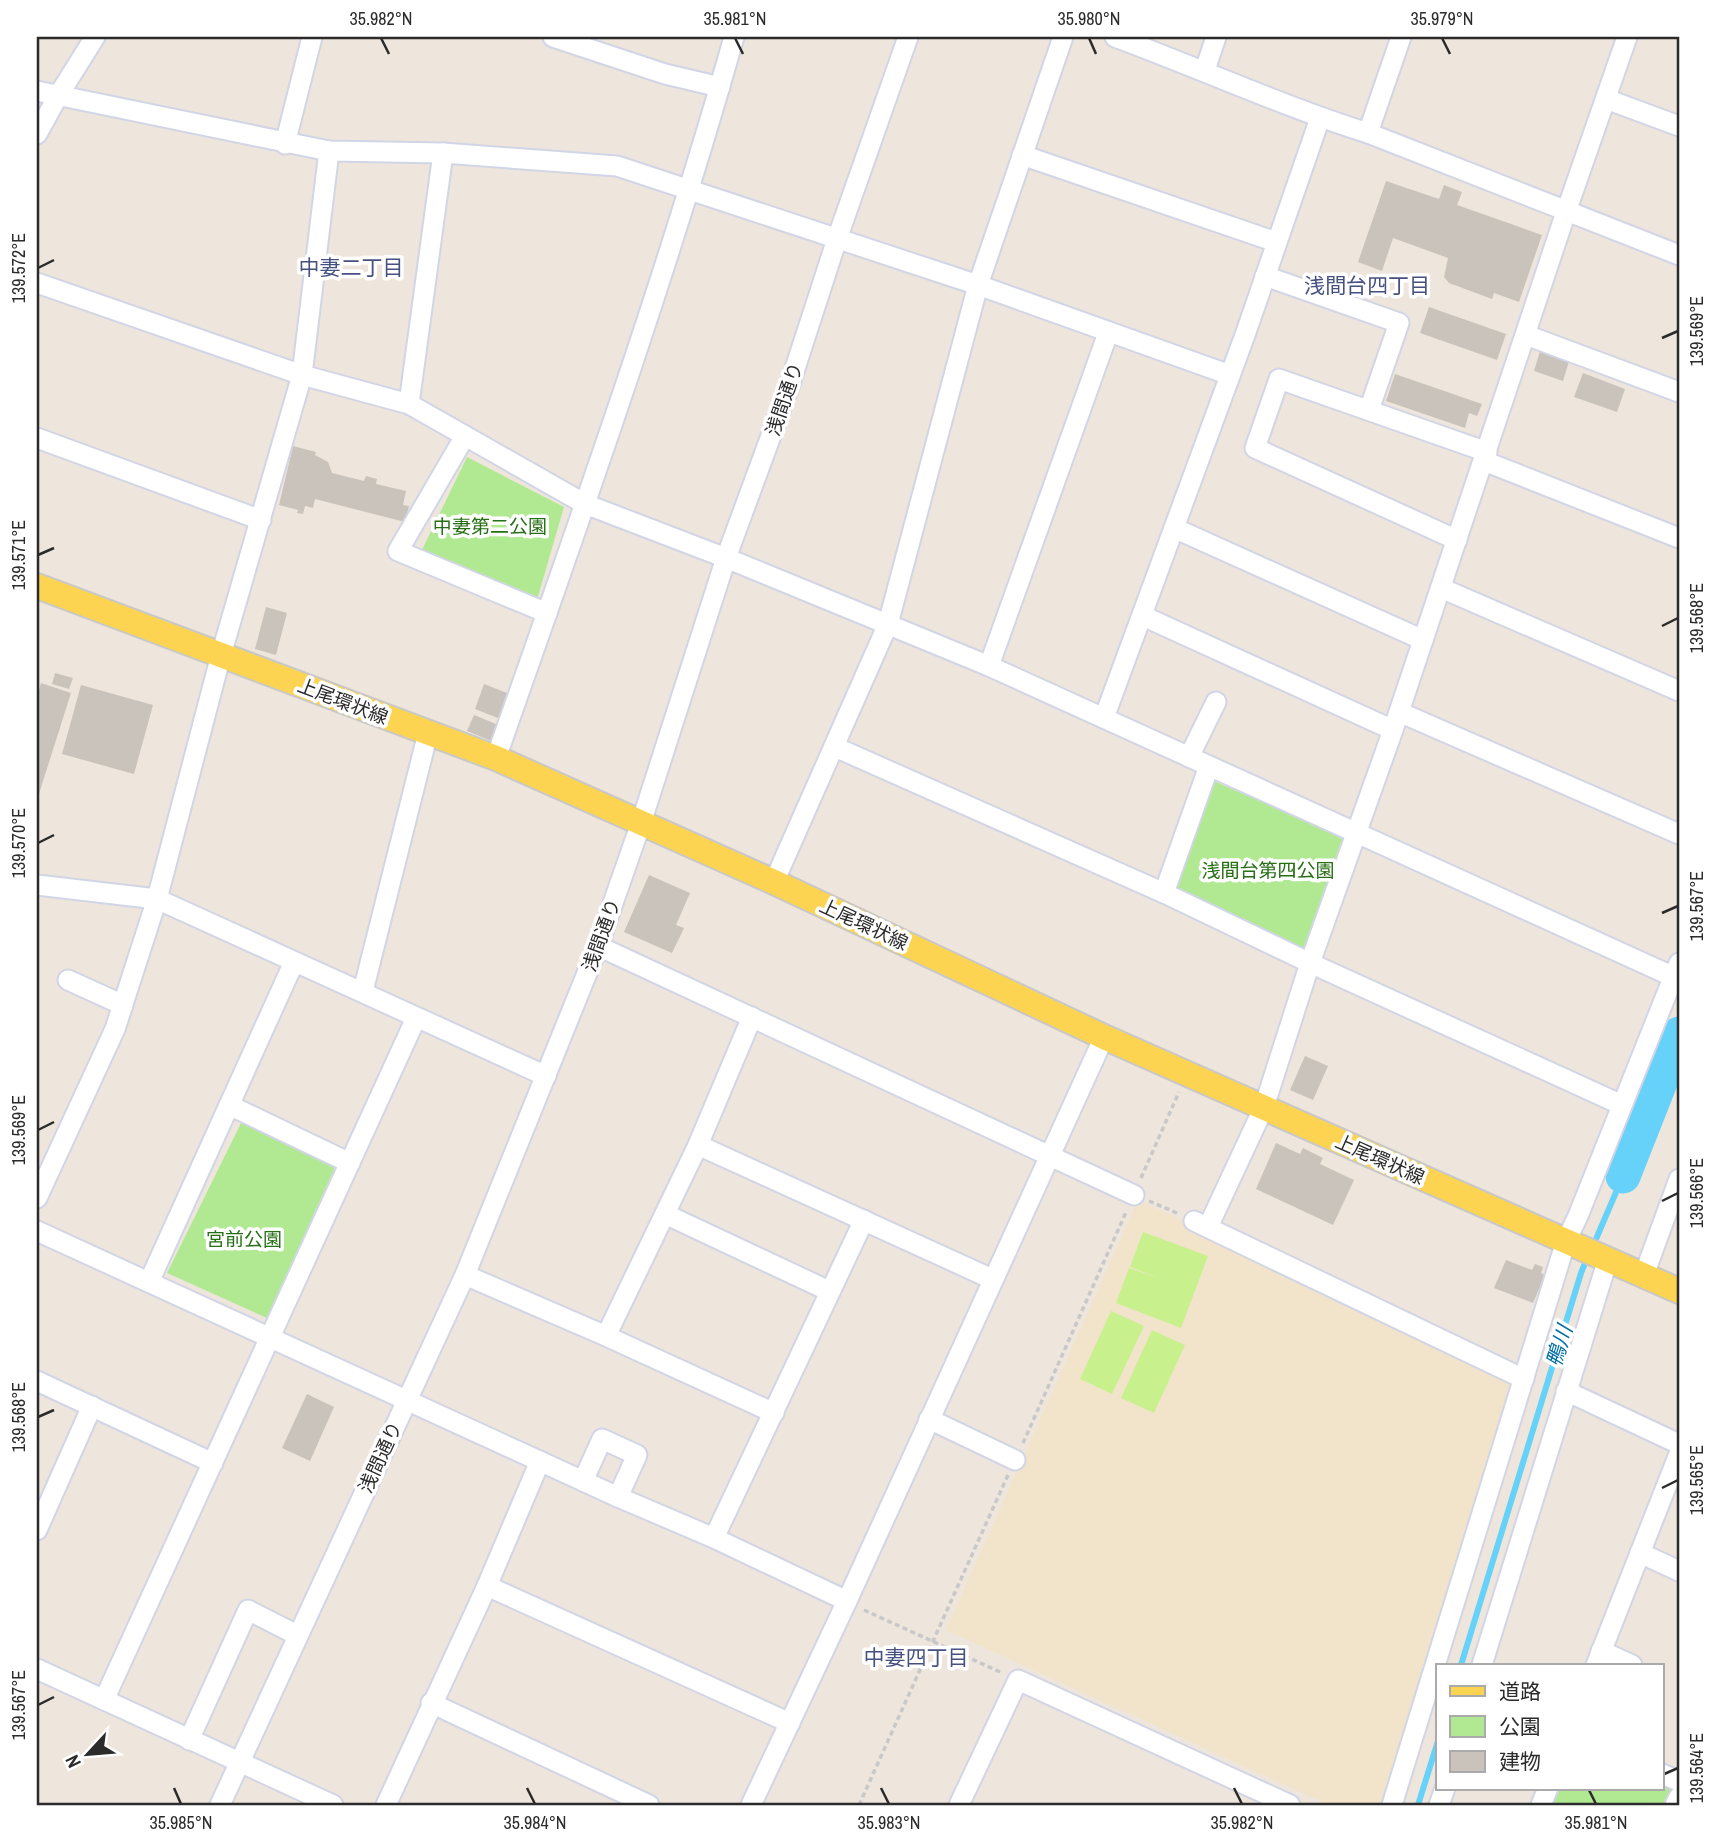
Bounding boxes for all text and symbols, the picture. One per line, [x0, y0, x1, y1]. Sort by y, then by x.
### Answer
text: 35.982°N [350, 6, 413, 31]
text: 35.981°N [704, 6, 767, 31]
text: 35.980°N [1058, 6, 1121, 31]
text: 35.979°N [1411, 6, 1474, 31]
text: 139.572°E [6, 233, 31, 303]
district label: 中妻二丁目 [299, 253, 404, 282]
district label: 浅間台四丁目 [1304, 271, 1430, 300]
text: 139.569°E [1684, 296, 1709, 366]
street label: 浅間通り [759, 359, 809, 439]
park label: 中妻第二公園 [433, 513, 547, 539]
text: 139.571°E [6, 520, 31, 590]
text: 139.568°E [1684, 583, 1709, 653]
street label: 上尾環状線 [294, 672, 392, 730]
text: 139.570°E [6, 808, 31, 878]
park label: 浅間台第四公園 [1201, 857, 1335, 883]
text: 139.567°E [1684, 871, 1709, 941]
street label: 上尾環状線 [815, 892, 913, 956]
street label: 浅間通り [576, 895, 626, 975]
text: 139.569°E [6, 1095, 31, 1165]
street label: 上尾環状線 [1331, 1128, 1429, 1190]
text: 139.566°E [1684, 1158, 1709, 1228]
park label: 宮前公園 [206, 1226, 282, 1252]
water label: 鴨川 [1539, 1320, 1580, 1370]
text: 139.568°E [6, 1382, 31, 1452]
street label: 浅間通り [352, 1417, 408, 1497]
text: 139.565°E [1684, 1445, 1709, 1515]
district label: 中妻四丁目 [864, 1643, 969, 1672]
legend [1436, 1664, 1664, 1790]
text: 139.567°E [6, 1670, 31, 1740]
text: 道路 [1499, 1677, 1541, 1706]
text: 公園 [1499, 1712, 1541, 1741]
north arrow [52, 1720, 122, 1790]
text: 139.564°E [1684, 1733, 1709, 1803]
text: 建物 [1499, 1747, 1541, 1776]
text: N [59, 1751, 87, 1772]
text: 35.985°N [150, 1810, 213, 1835]
text: 35.984°N [504, 1810, 567, 1835]
text: 35.983°N [858, 1810, 921, 1835]
text: 35.982°N [1211, 1810, 1274, 1835]
text: 35.981°N [1565, 1810, 1628, 1835]

